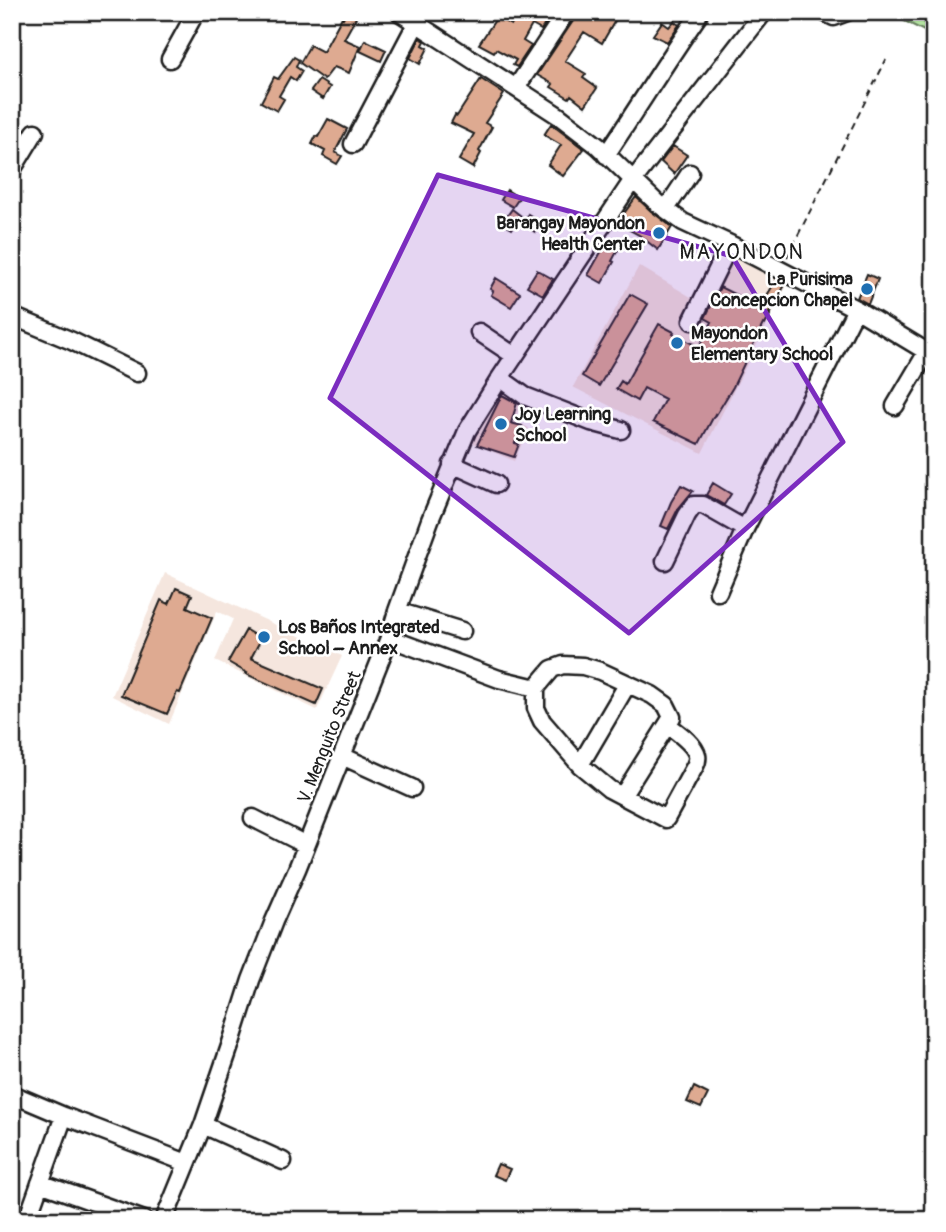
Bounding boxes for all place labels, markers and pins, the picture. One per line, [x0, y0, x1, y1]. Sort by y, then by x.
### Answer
place label: Barangay Mayondon Health Center [496, 212, 646, 256]
marker: Barangay Mayondon Health Center [651, 225, 667, 241]
place label: La Purisima Concepcion Chapel [710, 268, 854, 312]
marker: La Purisima Concepcion Chapel [859, 281, 875, 297]
place label: Mayondon Elementary School [691, 322, 833, 366]
marker: Mayondon Elementary School [669, 335, 685, 351]
place label: Joy Learning School [515, 403, 611, 447]
marker: Joy Learning School [493, 416, 509, 432]
place label: Los Baños Integrated School – Annex [278, 616, 440, 660]
marker: Los Baños Integrated School – Annex [256, 629, 272, 645]

